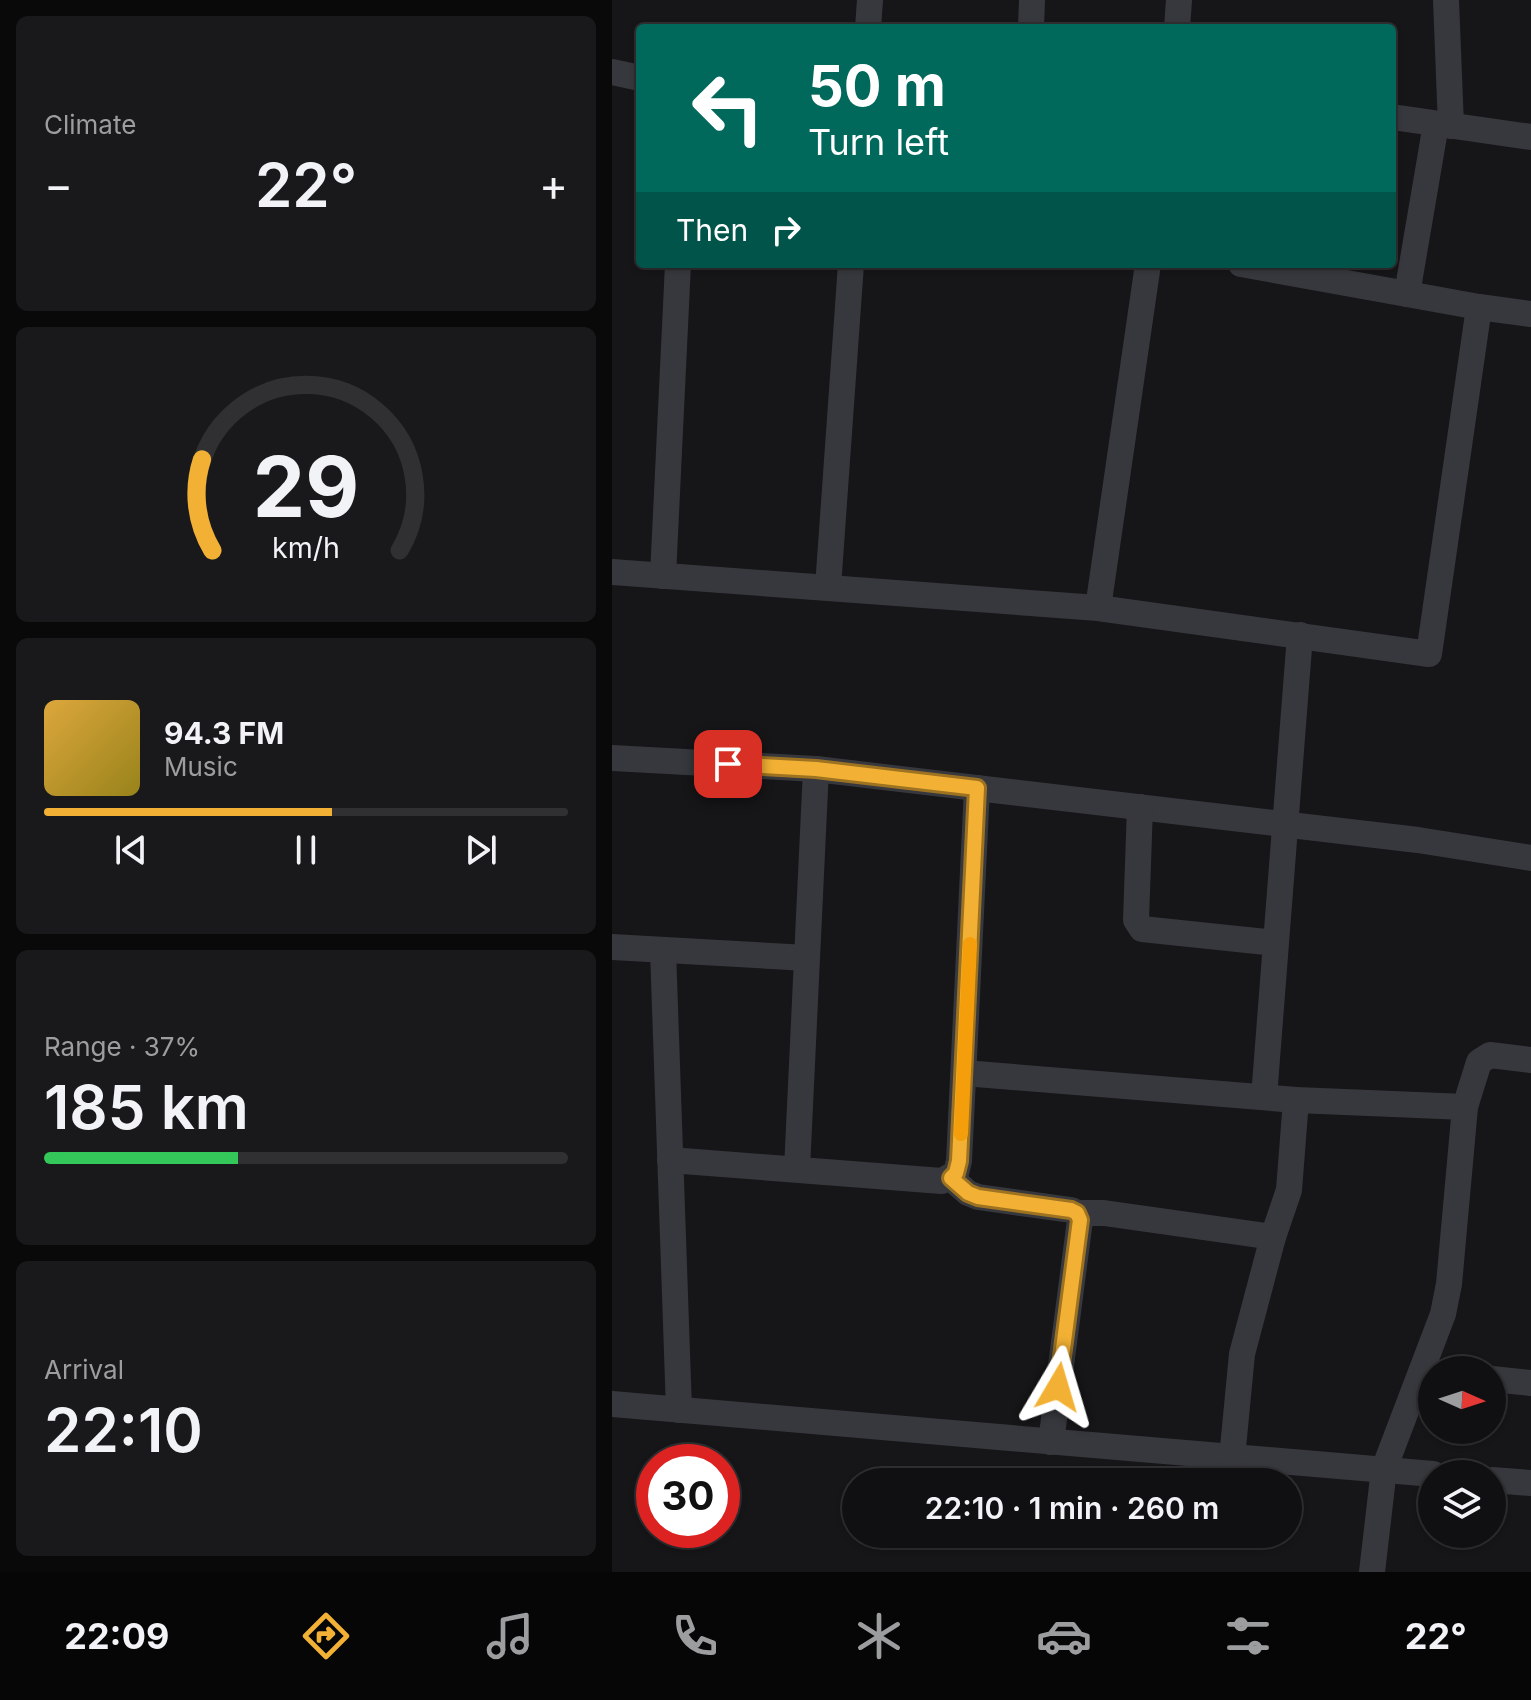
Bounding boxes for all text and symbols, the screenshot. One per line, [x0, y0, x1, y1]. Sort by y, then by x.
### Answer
text: 50 m [808, 52, 946, 120]
icon: left [676, 56, 780, 160]
text: Climate [44, 109, 136, 140]
text: Turn left [808, 120, 949, 164]
text: 22° [255, 149, 357, 221]
text: − [44, 158, 73, 212]
text: + [539, 158, 568, 212]
icon: right [764, 208, 808, 252]
text: Then [676, 212, 748, 248]
text: 29 [253, 435, 359, 536]
text: km/h [272, 530, 340, 565]
text: 94.3 FM [164, 715, 284, 751]
pin [694, 730, 762, 798]
icon: arrive [706, 742, 750, 786]
text: Music [164, 751, 238, 782]
icon: previous [109, 828, 153, 872]
icon: pause [284, 828, 328, 872]
icon: next [459, 828, 503, 872]
text: Range · 37% [44, 1031, 200, 1062]
text: 185 km [44, 1071, 249, 1143]
position arrow [1016, 1345, 1100, 1429]
text: Arrival [44, 1354, 124, 1385]
north arrow [1418, 1356, 1506, 1444]
map controls [1418, 1356, 1506, 1548]
text: 22:10 [44, 1394, 203, 1466]
speed limit sign: 30 [636, 1444, 740, 1548]
button: layers [1418, 1460, 1506, 1548]
text: 22:10 · 1 min · 260 m [925, 1490, 1219, 1526]
icon: directions [298, 1608, 354, 1664]
icon: music [482, 1608, 538, 1664]
icon: phone [667, 1608, 723, 1664]
icon: climate [851, 1608, 907, 1664]
icon: car [1036, 1608, 1092, 1664]
icon: filters [1220, 1608, 1276, 1664]
text: 22:09 [64, 1614, 169, 1658]
text: 22° [1405, 1614, 1467, 1658]

